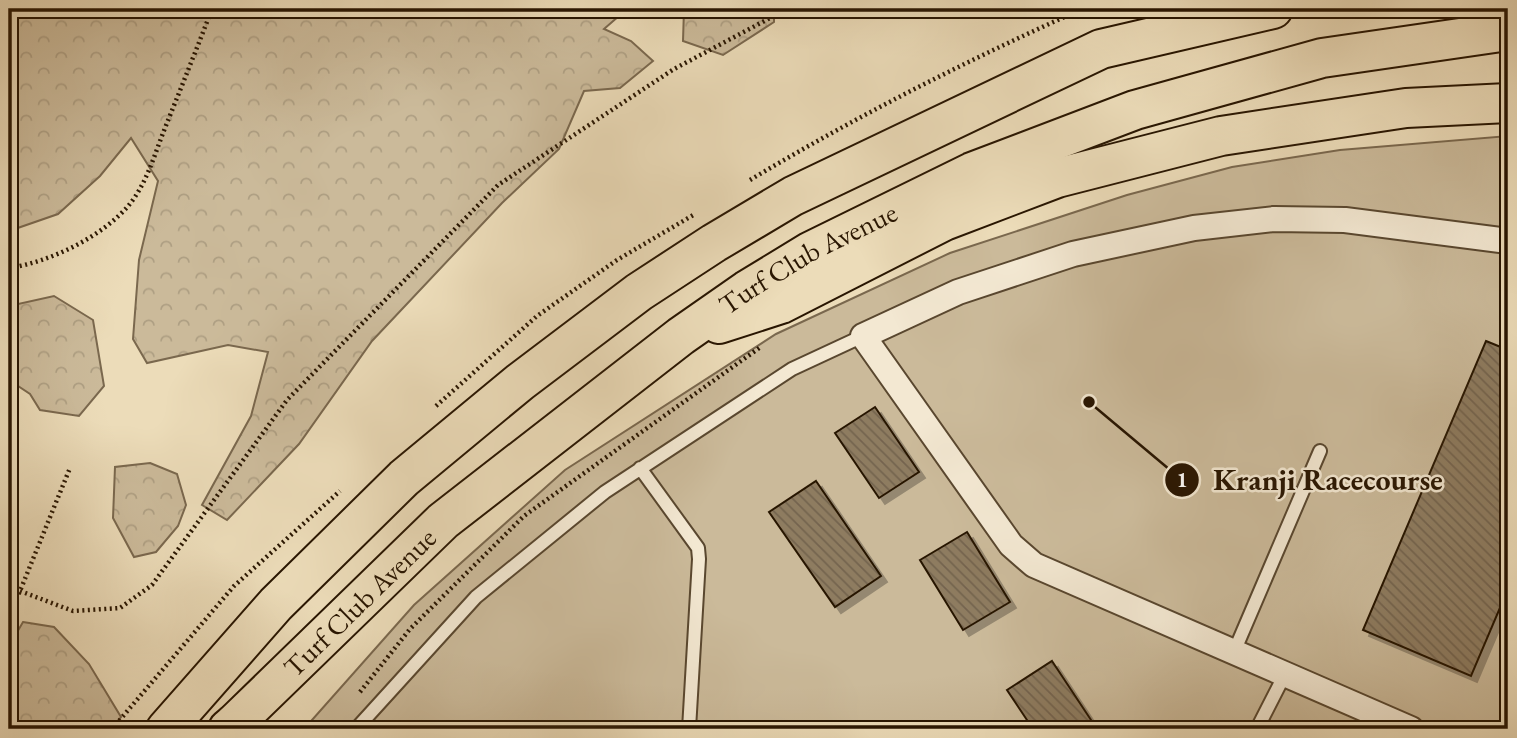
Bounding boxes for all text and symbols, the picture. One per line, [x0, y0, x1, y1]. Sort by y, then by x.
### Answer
street label: Turf Club Avenue [711, 194, 903, 322]
callout: Kranji Racecourse [1165, 454, 1457, 505]
text: Kranji Racecourse [1213, 460, 1443, 499]
text: 1 [1176, 466, 1188, 493]
street label: Turf Club Avenue [276, 520, 444, 684]

